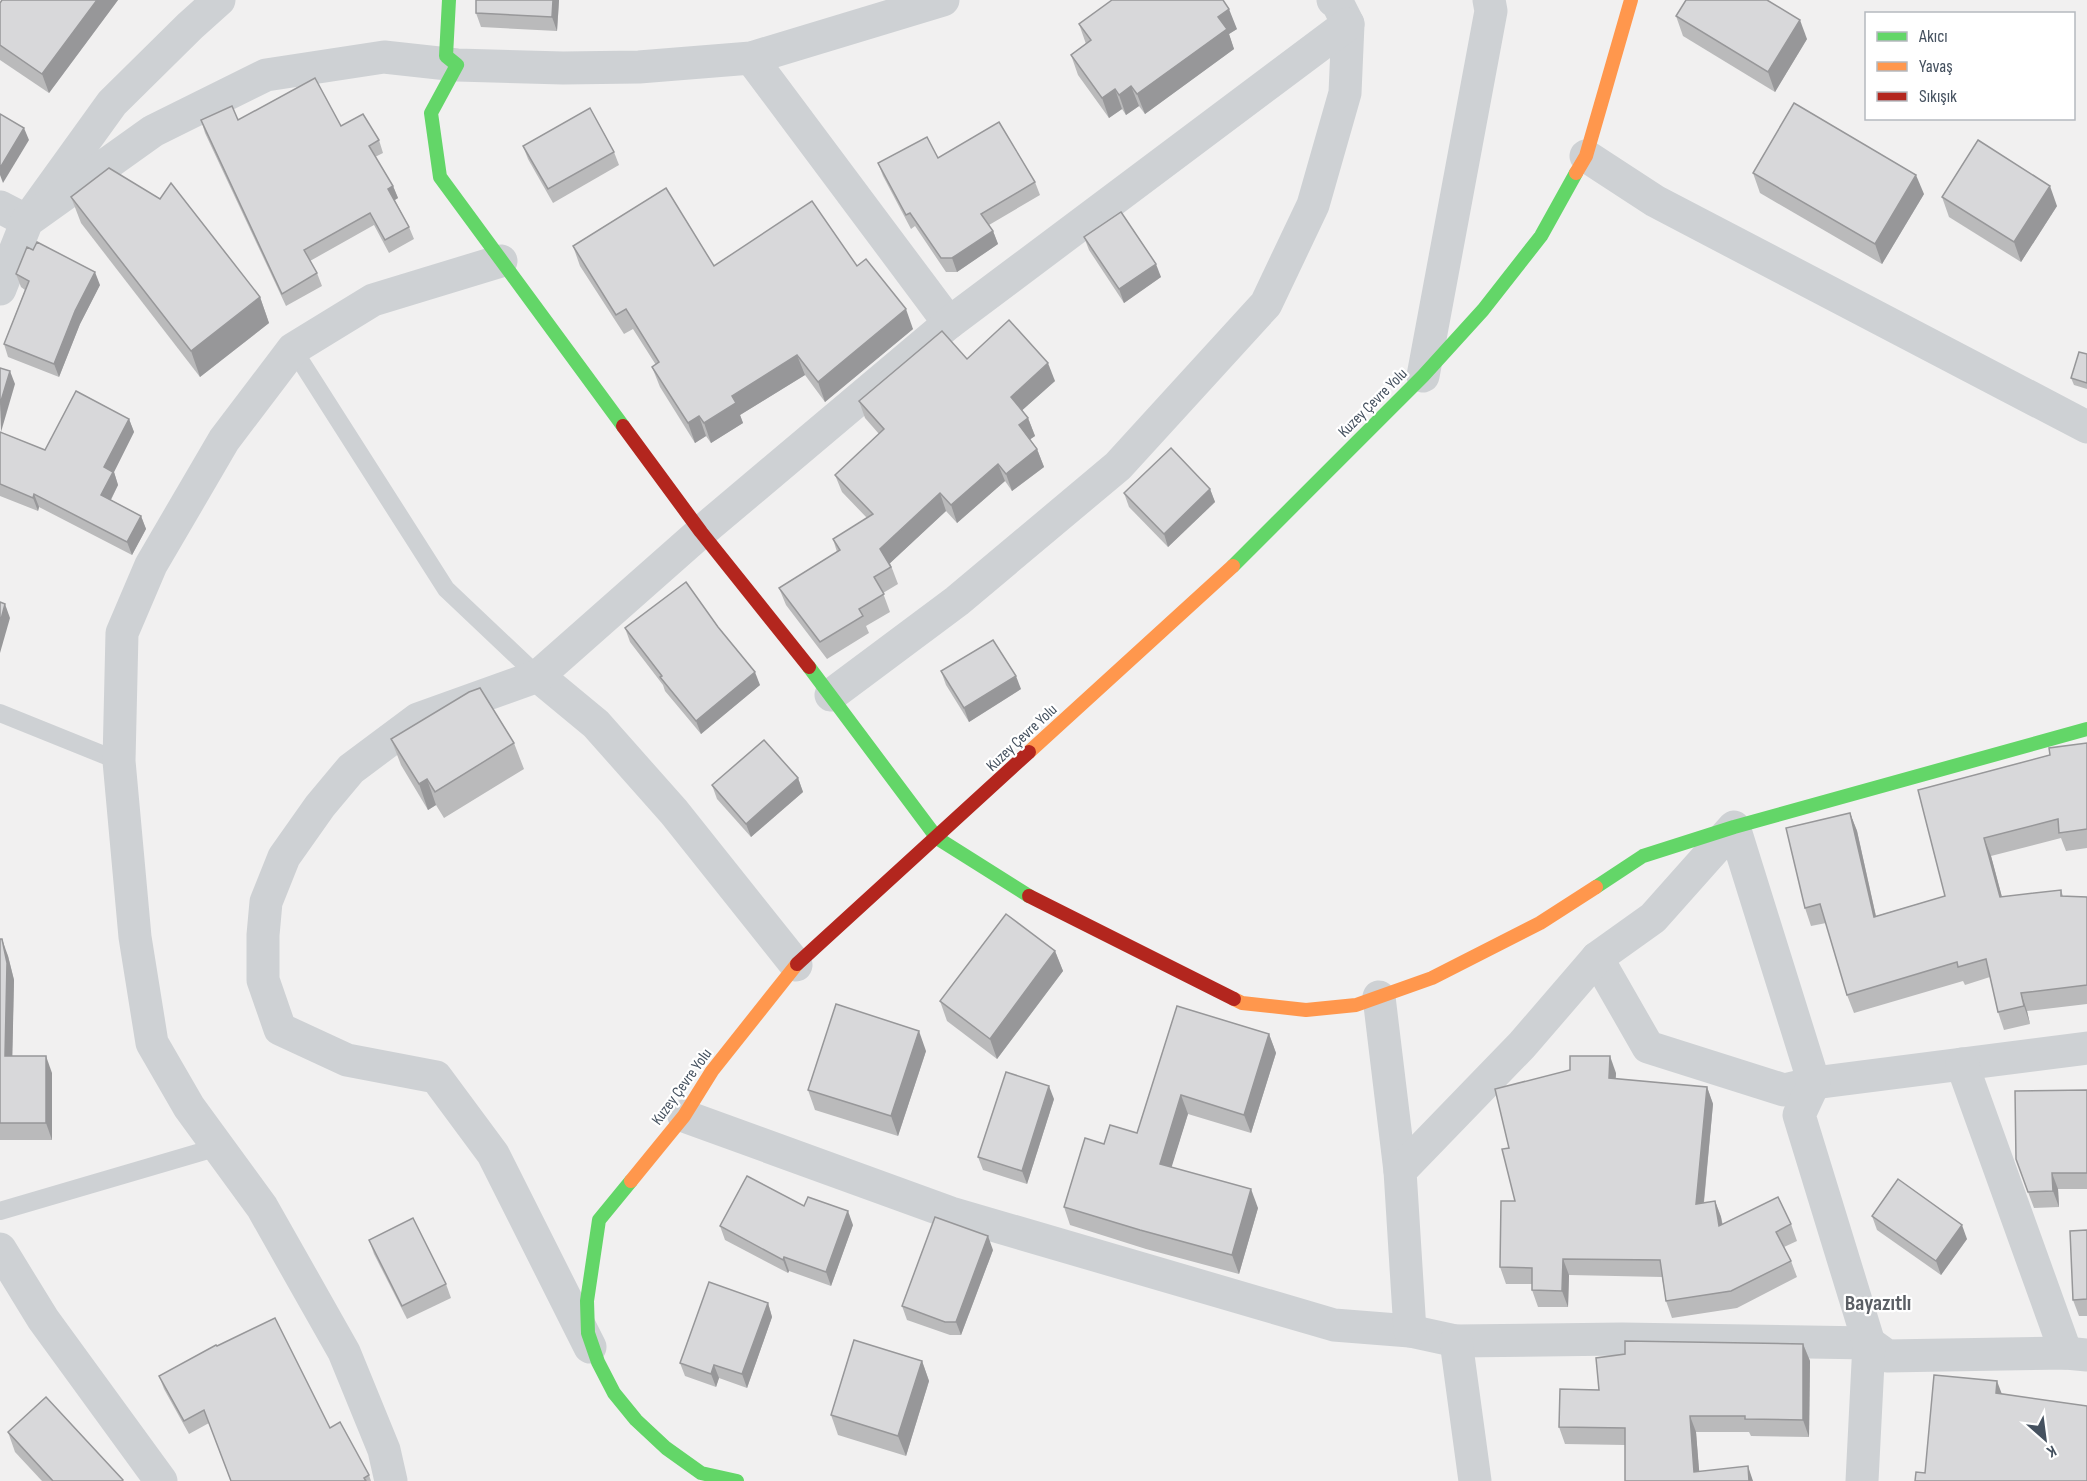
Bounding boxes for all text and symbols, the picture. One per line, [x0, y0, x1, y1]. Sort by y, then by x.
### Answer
legend [1865, 12, 2075, 120]
text: Akıcı [1918, 26, 1948, 47]
text: Yavaş [1919, 56, 1953, 77]
text: Sıkışık [1919, 86, 1957, 107]
street label: Kuzey Çevre Yolu [1335, 365, 1411, 441]
street label: Kuzey Çevre Yolu [983, 700, 1061, 776]
street label: Kuzey Çevre Yolu [648, 1045, 716, 1129]
district label: Bayazıtlı [1845, 1290, 1911, 1317]
north arrow [2015, 1409, 2075, 1469]
text: K [2043, 1441, 2059, 1461]

